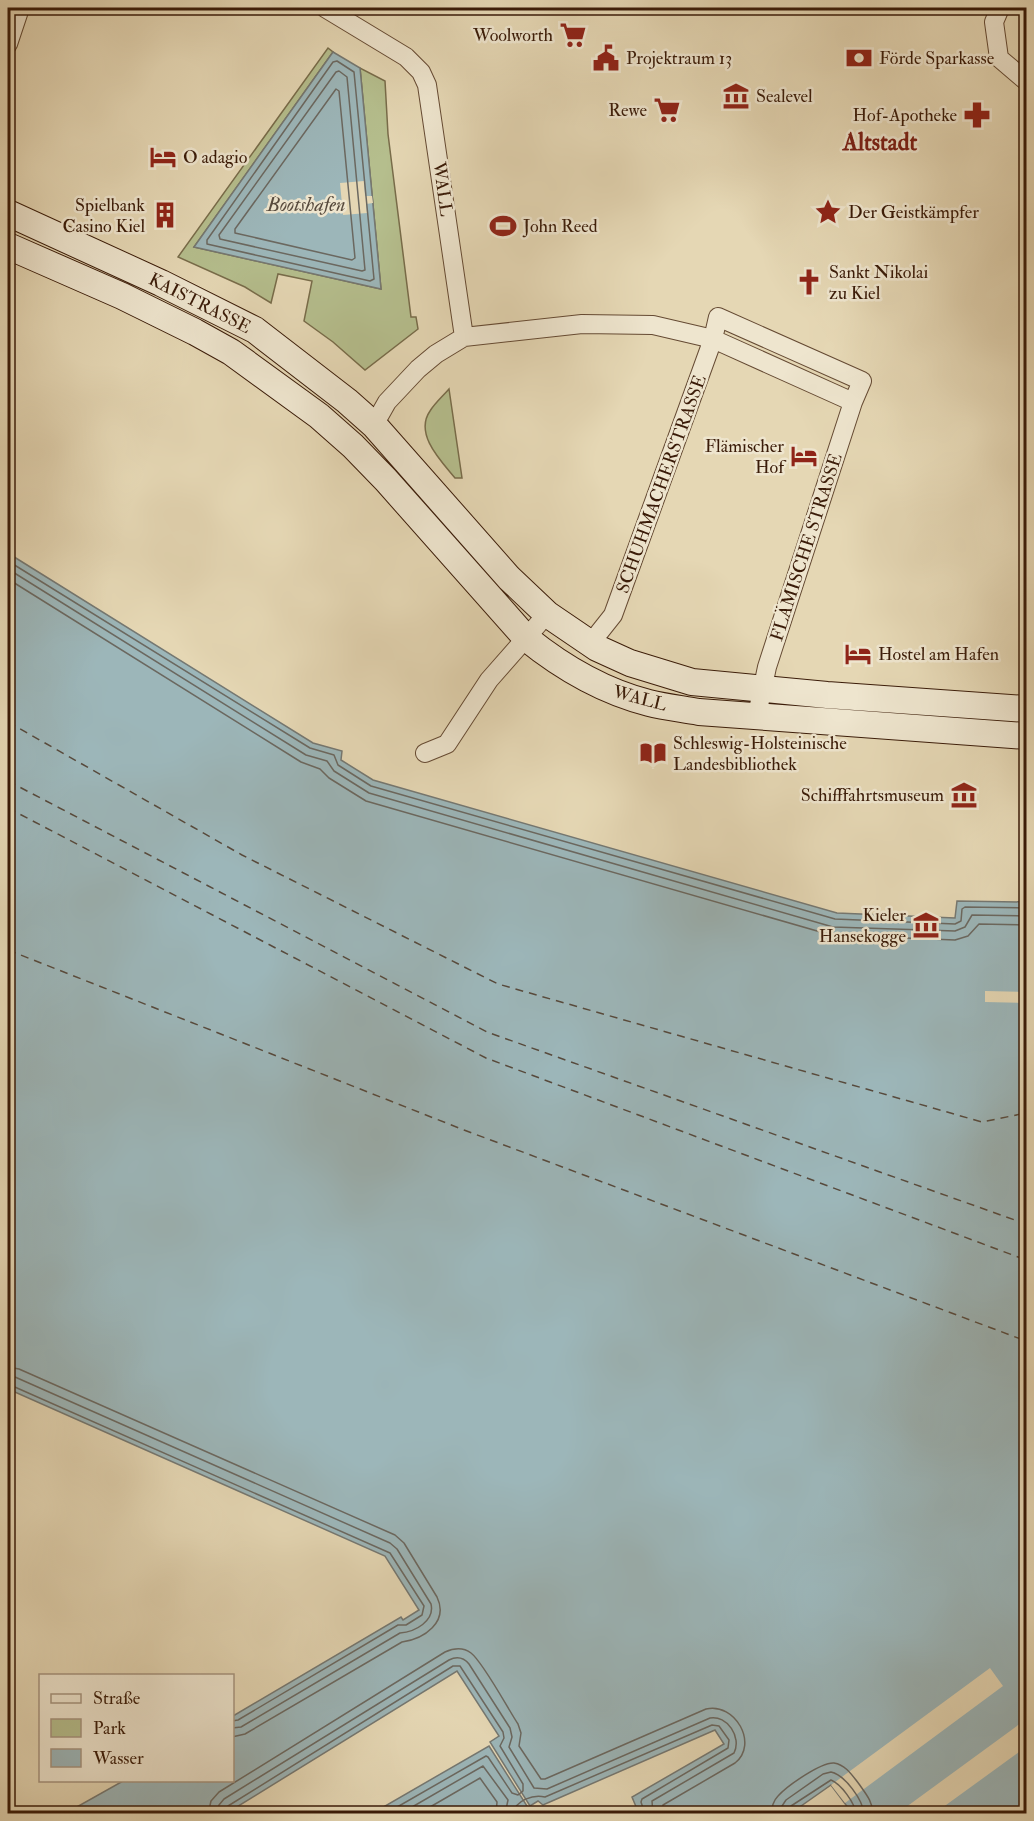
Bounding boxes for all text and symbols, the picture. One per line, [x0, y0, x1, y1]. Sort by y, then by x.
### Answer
supermarket icon: Woolworth [558, 20, 588, 50]
place label: Woolworth [472, 24, 554, 47]
public building icon: Projektraum 13 [591, 43, 621, 73]
bank icon: Förde Sparkasse [844, 43, 874, 73]
place label: Projektraum 13 [626, 47, 732, 70]
place label: Förde Sparkasse [879, 47, 995, 70]
museum icon: Sealevel [721, 81, 751, 111]
place label: Sealevel [756, 85, 813, 108]
supermarket icon: Rewe [652, 95, 682, 125]
place label: Rewe [608, 99, 647, 122]
pharmacy icon: Hof-Apotheke [962, 100, 992, 130]
place label: Hof-Apotheke [853, 104, 957, 127]
district label: Altstadt [842, 127, 917, 158]
hotel icon: O adagio [148, 142, 178, 172]
place label: O adagio [183, 146, 248, 169]
street label: WALL [427, 159, 458, 218]
water label: Bootshafen [266, 192, 345, 217]
place label: Spielbank Casino Kiel [62, 194, 145, 238]
place icon: Der Geistkämpfer [813, 197, 843, 227]
building icon: Spielbank Casino Kiel [150, 200, 180, 230]
place label: Der Geistkämpfer [848, 201, 979, 224]
sports icon: John Reed [488, 211, 518, 241]
place label: John Reed [522, 215, 598, 238]
place label: Sankt Nikolai zu Kiel [829, 261, 928, 305]
church icon: Sankt Nikolai zu Kiel [794, 267, 824, 297]
street label: KAISTRASSE [145, 268, 255, 339]
street label: SCHUHMACHERSTRASSE [611, 372, 712, 597]
place label: Flämischer Hof [705, 435, 787, 479]
hotel icon: Flämischer Hof [789, 441, 819, 471]
street label: FLÄMISCHE STRASSE [765, 450, 848, 644]
hotel icon: Hostel am Hafen [843, 639, 873, 669]
place label: Hostel am Hafen [878, 643, 999, 666]
street label: WALL [609, 680, 669, 717]
place label: Schleswig-Holsteinische Landesbibliothek [673, 732, 847, 776]
library icon: Schleswig-Holsteinische Landesbibliothek [638, 738, 668, 768]
museum icon: Schifffahrtsmuseum [949, 780, 979, 810]
place label: Schifffahrtsmuseum [801, 784, 944, 807]
place label: Kieler Hansekogge [819, 904, 906, 948]
museum icon: Kieler Hansekogge [911, 910, 941, 940]
legend [39, 1674, 234, 1782]
text: Straße [93, 1687, 141, 1710]
text: Park [93, 1717, 126, 1740]
text: Wasser [92, 1747, 144, 1770]

